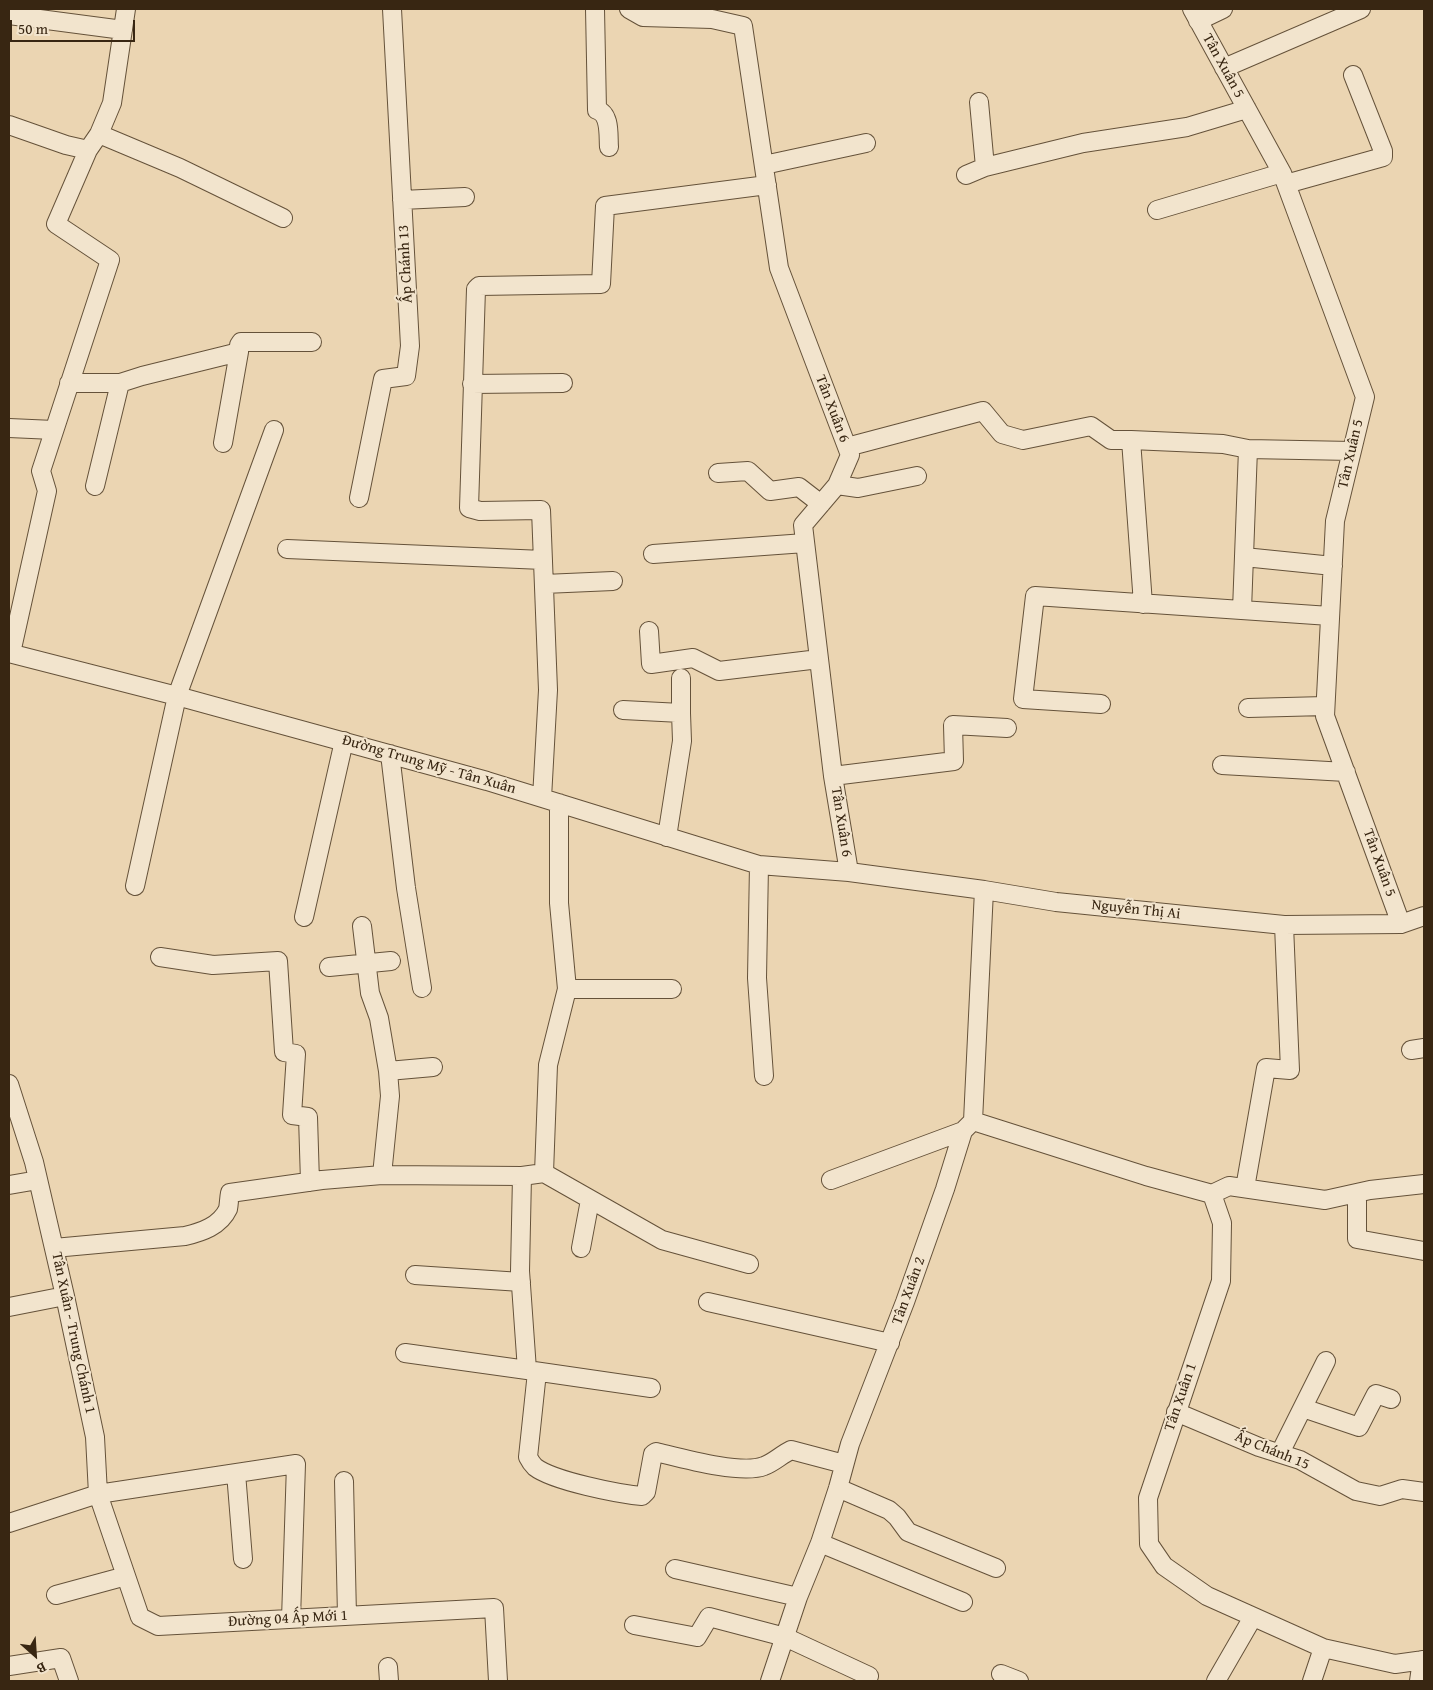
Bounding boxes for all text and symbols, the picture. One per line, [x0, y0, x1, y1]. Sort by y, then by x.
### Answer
scale bar [12, 10, 138, 42]
text: 50 m [18, 18, 48, 39]
street label: Tân Xuân 5 [1198, 31, 1248, 101]
street label: Ấp Chánh 13 [395, 224, 417, 304]
street label: Tân Xuân 6 [811, 373, 853, 445]
street label: Tân Xuân 5 [1334, 418, 1368, 490]
street label: Đường Trung Mỹ - Tân Xuân [340, 732, 518, 798]
street label: Tân Xuân 6 [827, 786, 855, 858]
street label: Tân Xuân 5 [1358, 827, 1400, 899]
street label: Nguyễn Thị Ai [1091, 896, 1181, 924]
street label: Tân Xuân - Trung Chánh 1 [47, 1251, 99, 1415]
street label: Tân Xuân 2 [888, 1255, 930, 1327]
street label: Tân Xuân 1 [1161, 1361, 1201, 1433]
street label: Ấp Chánh 15 [1232, 1428, 1312, 1474]
street label: Đường 04 Ấp Mới 1 [228, 1607, 348, 1631]
north arrow [10, 1630, 60, 1680]
text: B [33, 1658, 50, 1679]

